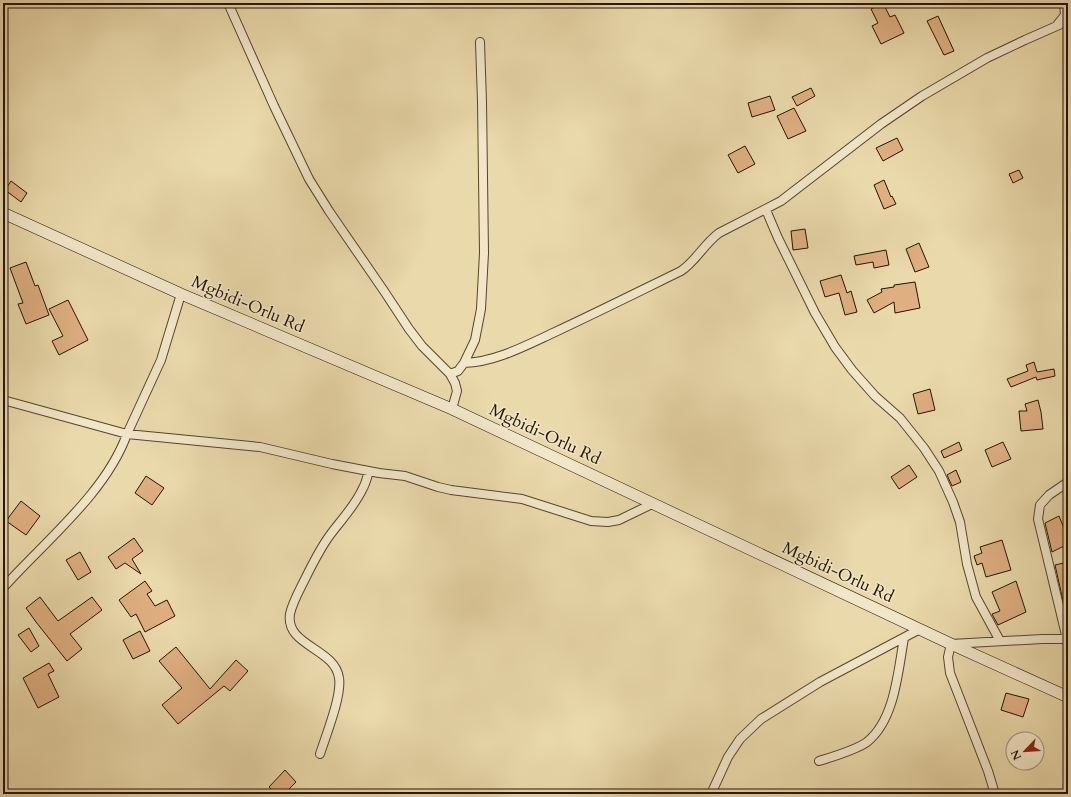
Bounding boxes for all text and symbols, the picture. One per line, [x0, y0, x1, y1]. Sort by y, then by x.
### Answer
street label: Mgbidi-Orlu Rd [188, 270, 308, 338]
street label: Mgbidi-Orlu Rd [485, 398, 605, 470]
street label: Mgbidi-Orlu Rd [778, 536, 898, 608]
north arrow [1005, 731, 1045, 771]
text: N [1007, 747, 1025, 763]

